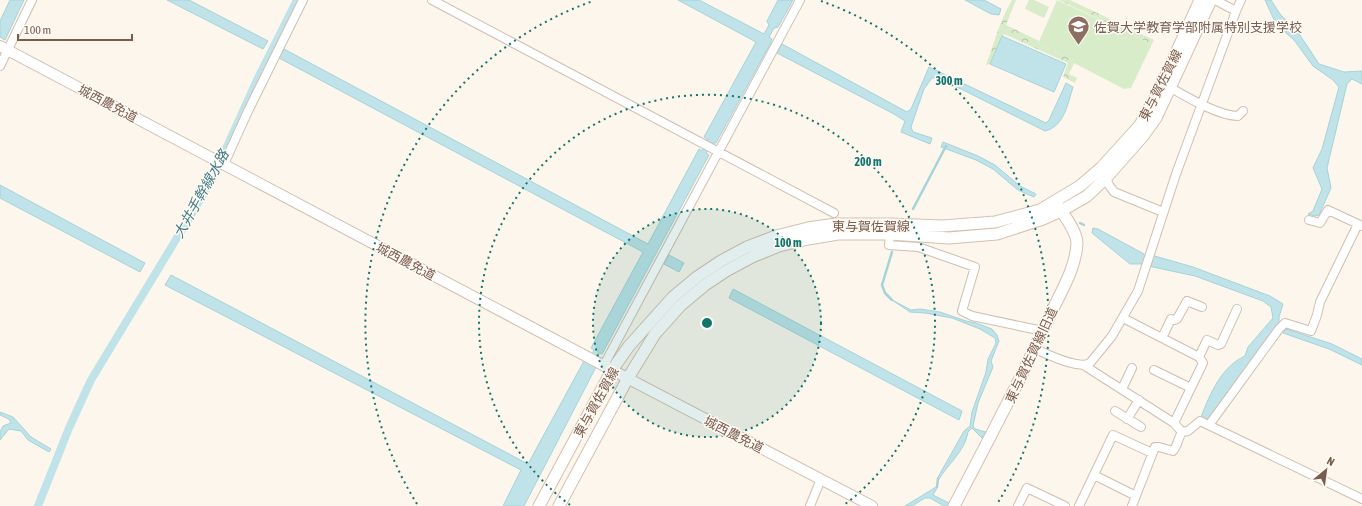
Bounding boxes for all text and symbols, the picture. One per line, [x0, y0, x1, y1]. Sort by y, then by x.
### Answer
school or university icon: 佐賀大学教育学部附属特別支援学校 [1066, 14, 1092, 47]
scale bar [18, 16, 132, 42]
place label: 佐賀大学教育学部附属特別支援学校 [1094, 20, 1302, 35]
text: 100 m [24, 23, 51, 37]
street label: 東与賀佐賀線 [1136, 47, 1185, 123]
text: 300 m [935, 74, 963, 88]
street label: 城西農免道 [76, 82, 140, 125]
water label: 大井手幹線水路 [170, 146, 232, 241]
text: 200 m [854, 155, 882, 169]
street label: 東与賀佐賀線 [832, 219, 910, 234]
text: 100 m [774, 236, 802, 250]
street label: 城西農免道 [374, 240, 438, 283]
street label: 東与賀佐賀線旧道 [1003, 305, 1060, 406]
centre of rings [700, 316, 714, 330]
street label: 東与賀佐賀線 [571, 364, 622, 440]
street label: 城西農免道 [701, 413, 766, 456]
north arrow [1306, 450, 1346, 490]
text: N [1325, 454, 1337, 468]

